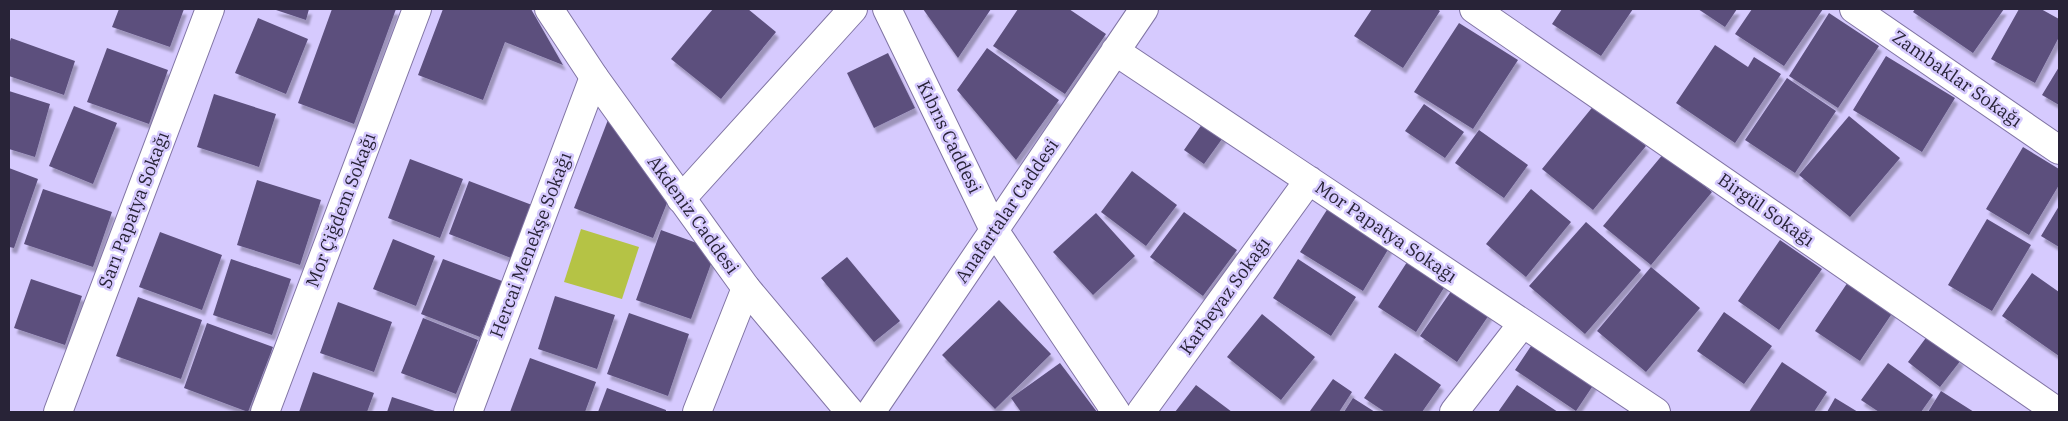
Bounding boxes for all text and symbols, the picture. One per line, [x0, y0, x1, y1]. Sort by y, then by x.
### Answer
street label: Zambaklar Sokağı [1888, 25, 2027, 132]
street label: Kıbrıs Caddesi [912, 77, 987, 197]
street label: Sarı Papatya Sokağı [93, 128, 174, 291]
street label: Mor Çiğdem Sokağı [300, 129, 381, 290]
street label: Anafartalar Caddesi [950, 134, 1063, 287]
street label: Hercai Menekşe Sokağı [485, 149, 577, 341]
street label: Akdeniz Caddesi [643, 151, 744, 279]
street label: Birgül Sokağı [1714, 168, 1819, 252]
street label: Mor Papatya Sokağı [1311, 176, 1462, 288]
street label: Karbeyaz Sokağı [1174, 232, 1275, 359]

